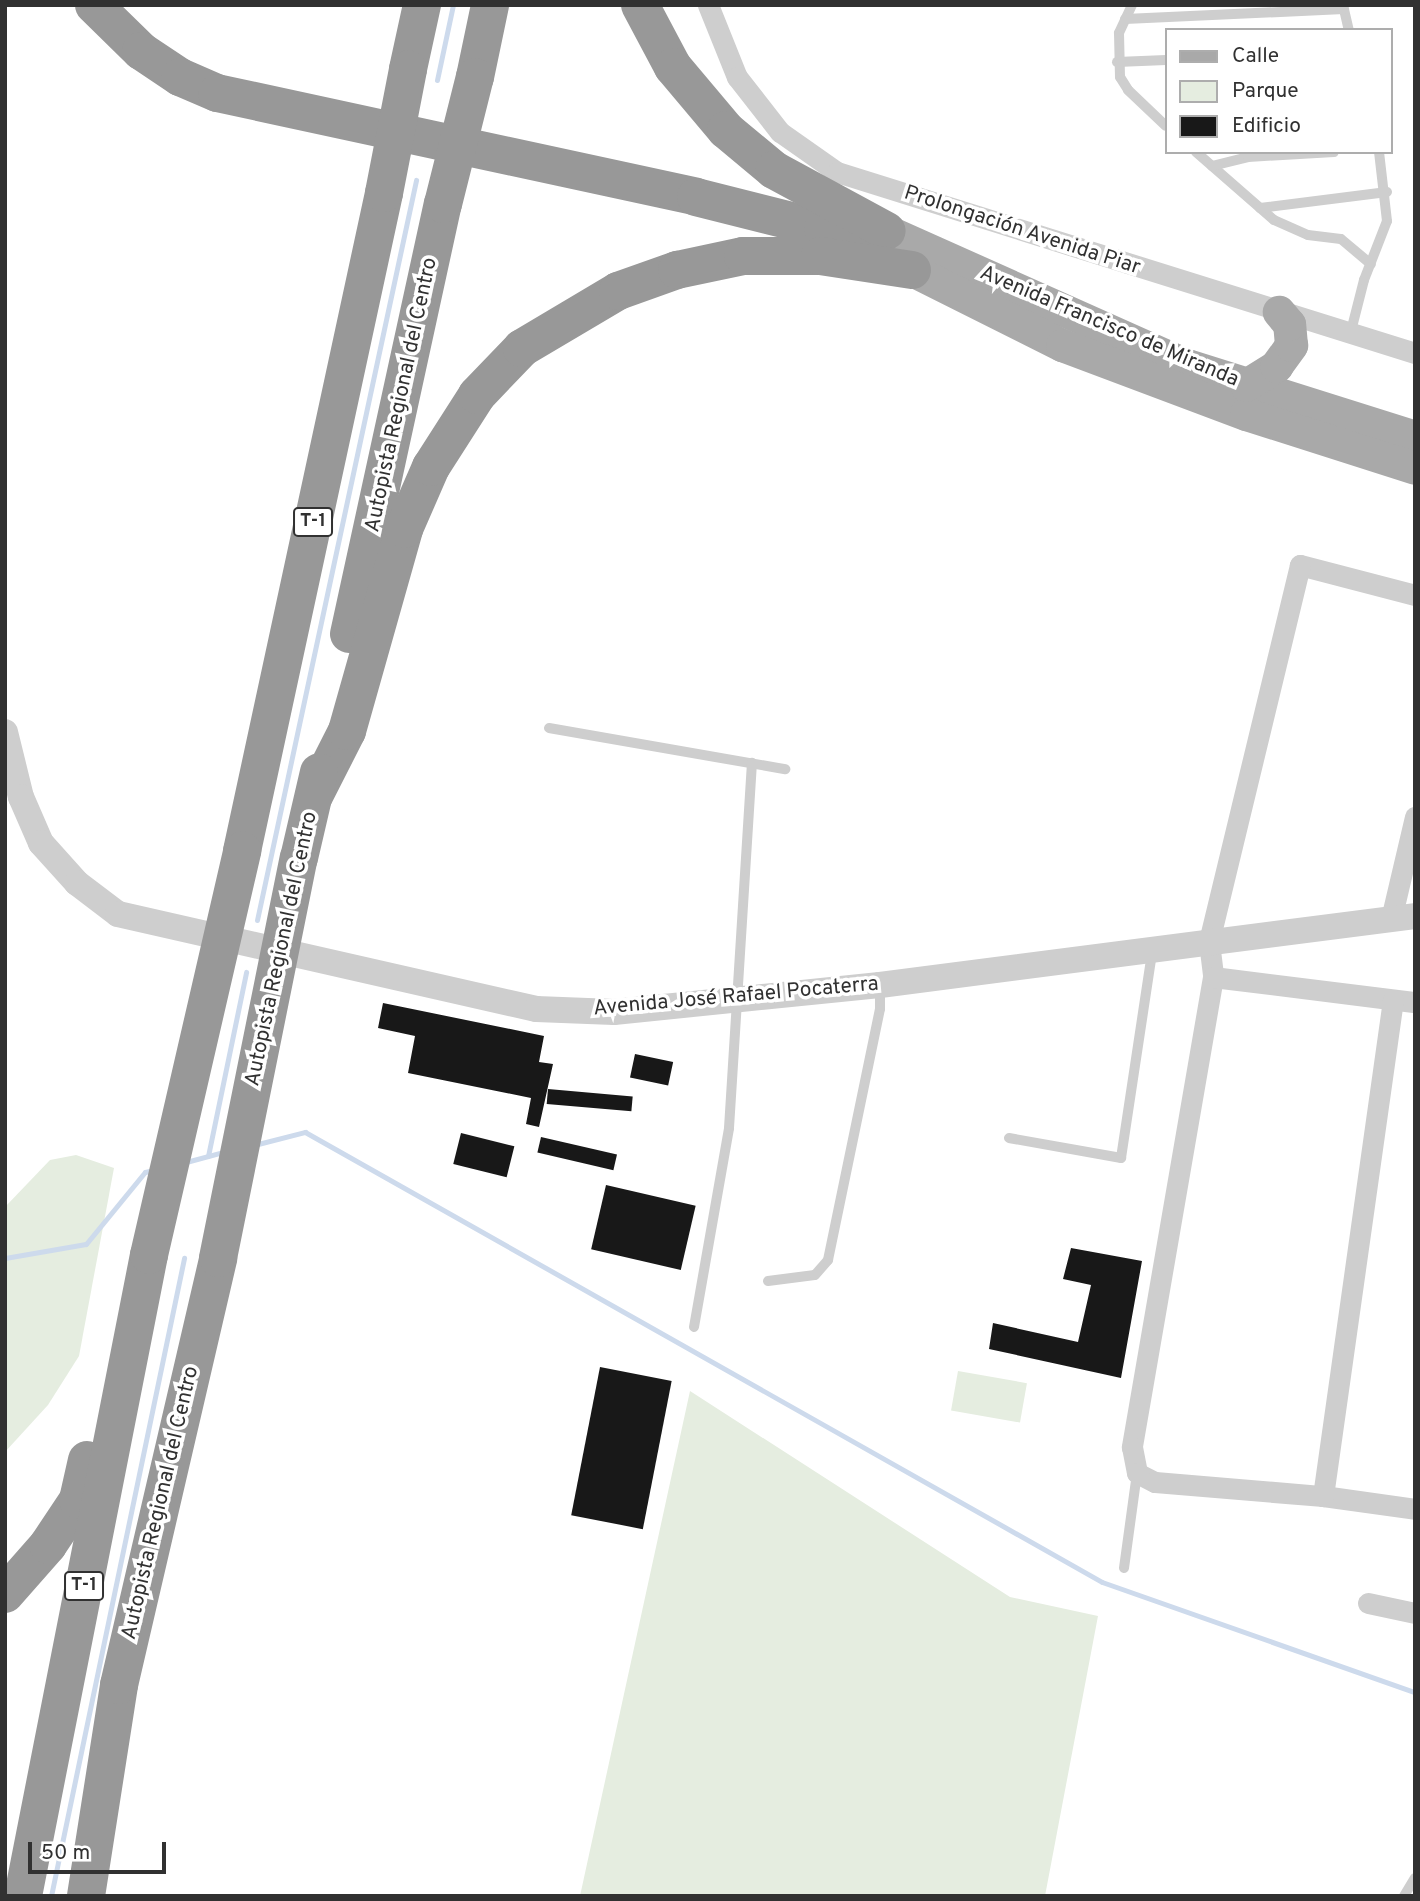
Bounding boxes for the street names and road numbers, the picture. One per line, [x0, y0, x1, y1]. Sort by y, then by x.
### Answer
street label: Prolongación Avenida Piar [900, 181, 1144, 281]
street label: Autopista Regional del Centro [361, 256, 443, 534]
street label: Avenida Francisco de Miranda [976, 261, 1242, 393]
road number: T-1 [292, 506, 334, 538]
street label: Autopista Regional del Centro [241, 810, 323, 1088]
street label: Avenida José Rafael Pocaterra [592, 972, 880, 1022]
street label: Autopista Regional del Centro [117, 1364, 205, 1642]
road number: T-1 [63, 1570, 105, 1602]

